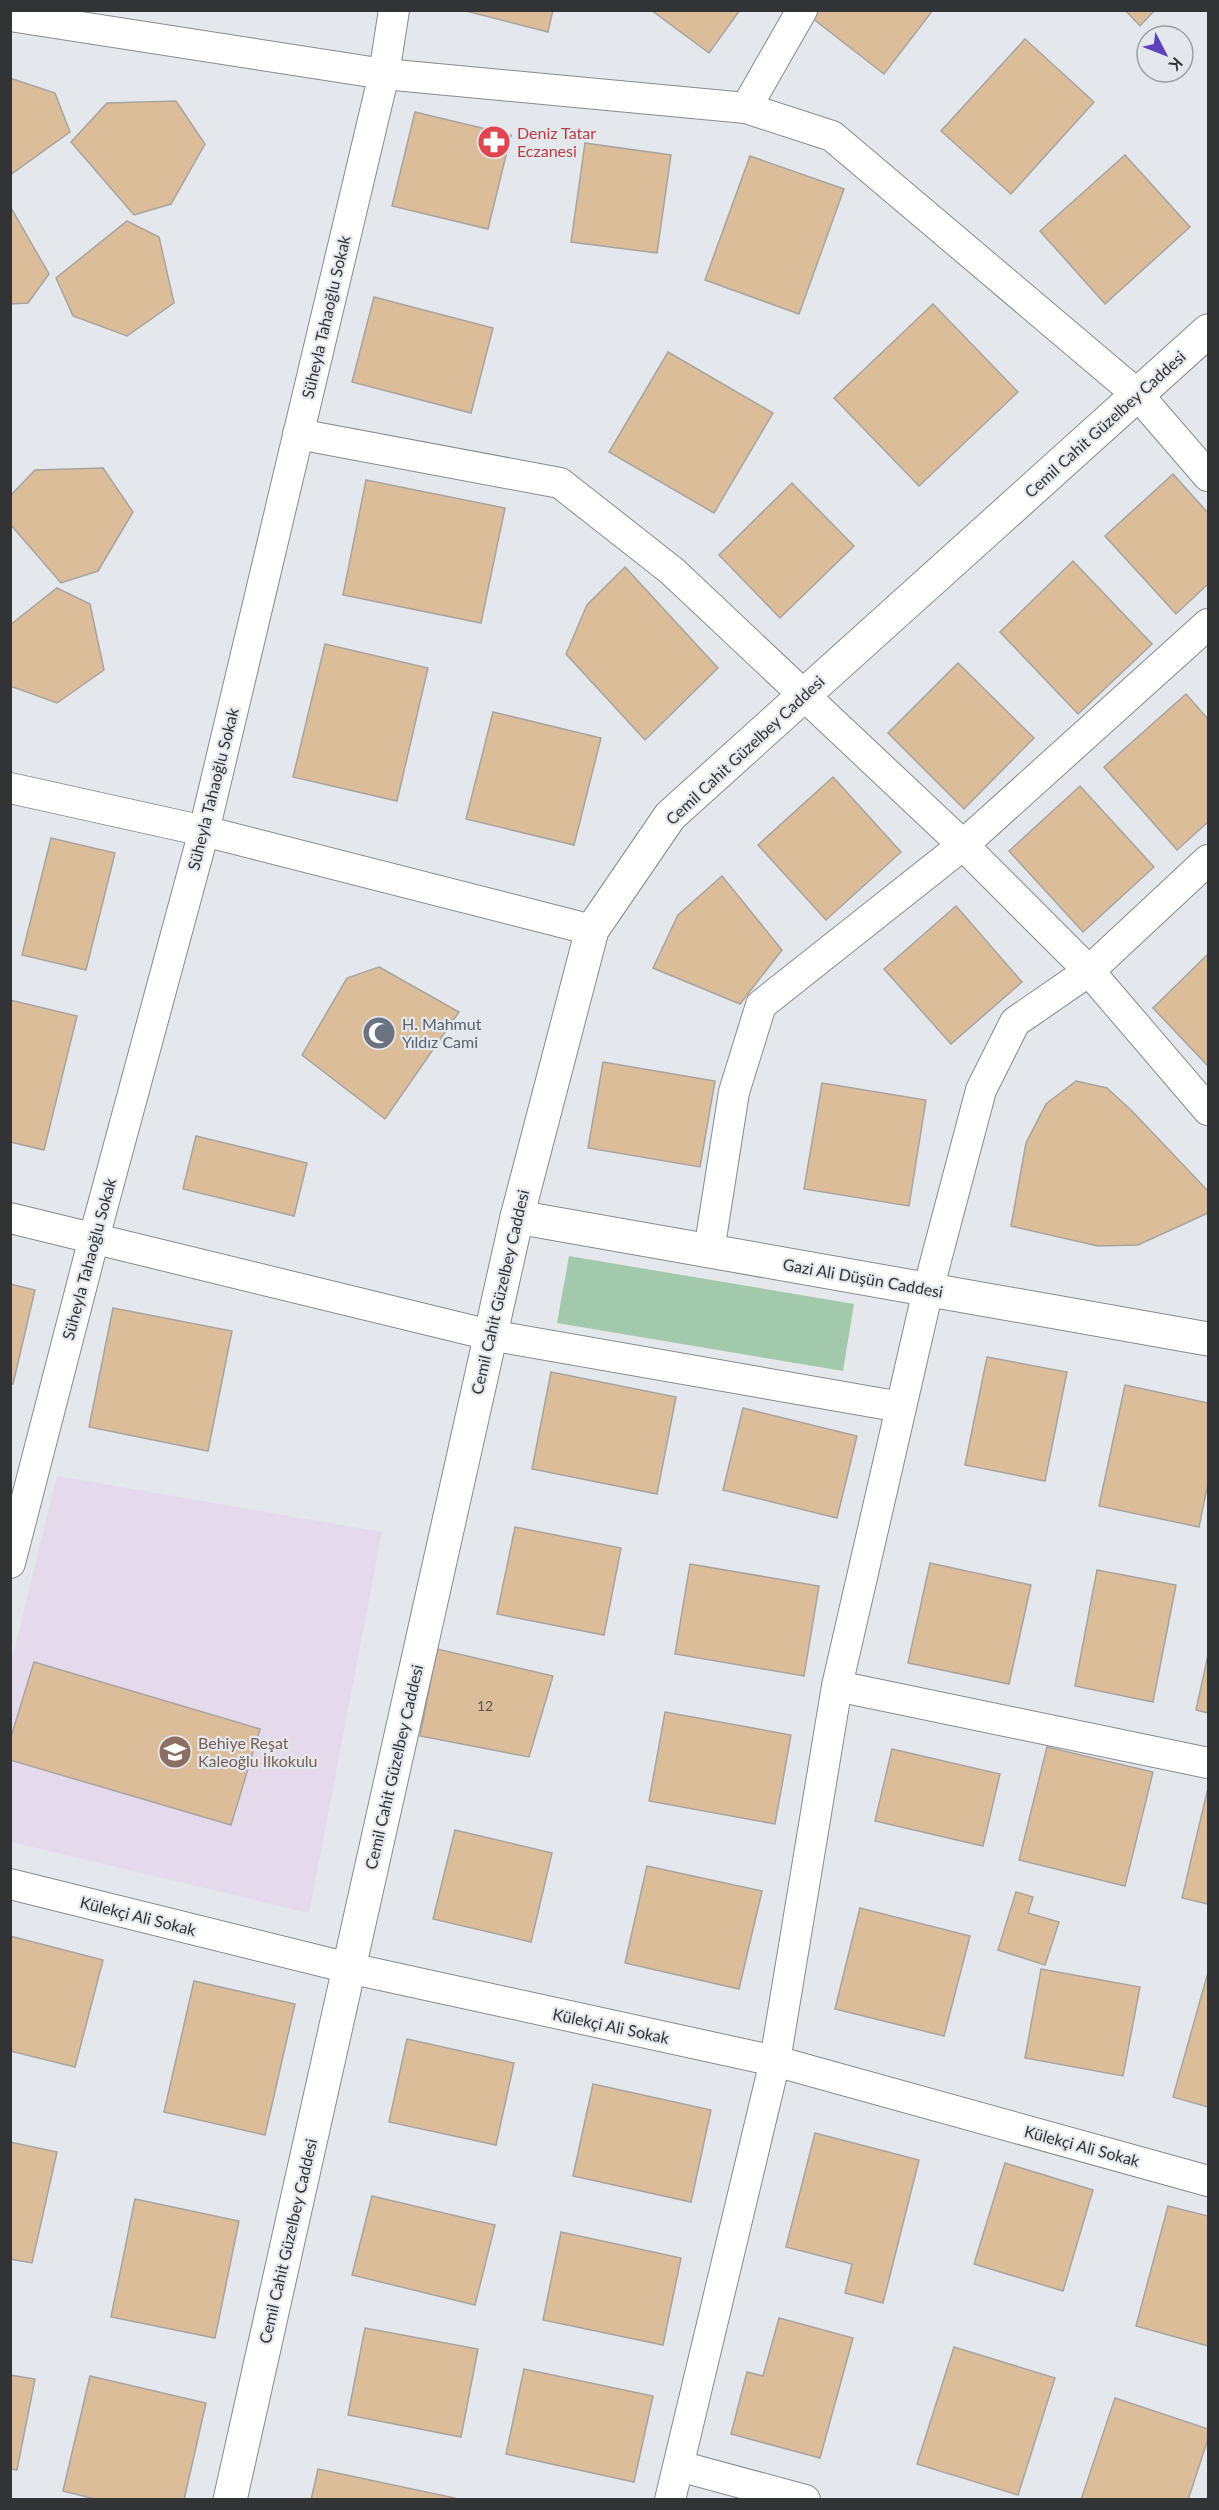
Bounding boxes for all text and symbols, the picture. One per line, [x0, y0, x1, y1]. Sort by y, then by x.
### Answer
north arrow [1135, 24, 1195, 84]
text: K [1165, 54, 1187, 76]
place label: Deniz Tatar Eczanesi [517, 123, 596, 160]
pharmacy icon: Deniz Tatar Eczanesi [476, 124, 512, 160]
street label: Süheyla Tahaoğlu Sokak [298, 233, 354, 400]
street label: Cemil Cahit Güzelbey Caddesi [1020, 346, 1189, 501]
street label: Cemil Cahit Güzelbey Caddesi [661, 671, 828, 828]
street label: Süheyla Tahaoğlu Sokak [183, 705, 242, 872]
place label: H. Mahmut Yıldız Cami [402, 1014, 482, 1051]
mosque icon: H. Mahmut Yıldız Cami [361, 1015, 397, 1051]
street label: Süheyla Tahaoğlu Sokak [58, 1175, 119, 1342]
street label: Cemil Cahit Güzelbey Caddesi [467, 1188, 532, 1396]
street label: Gazi Ali Düşün Caddesi [781, 1254, 945, 1301]
street label: Cemil Cahit Güzelbey Caddesi [361, 1663, 426, 1871]
house number: 12 [477, 1697, 493, 1714]
place label: Behiye Reşat Kaleoğlu İlkokulu [198, 1733, 318, 1770]
school or university icon: Behiye Reşat Kaleoğlu İlkokulu [157, 1734, 193, 1770]
street label: Külekçi Ali Sokak [78, 1892, 199, 1939]
street label: Külekçi Ali Sokak [551, 2004, 672, 2047]
street label: Külekçi Ali Sokak [1022, 2121, 1143, 2170]
street label: Cemil Cahit Güzelbey Caddesi [255, 2137, 320, 2345]

